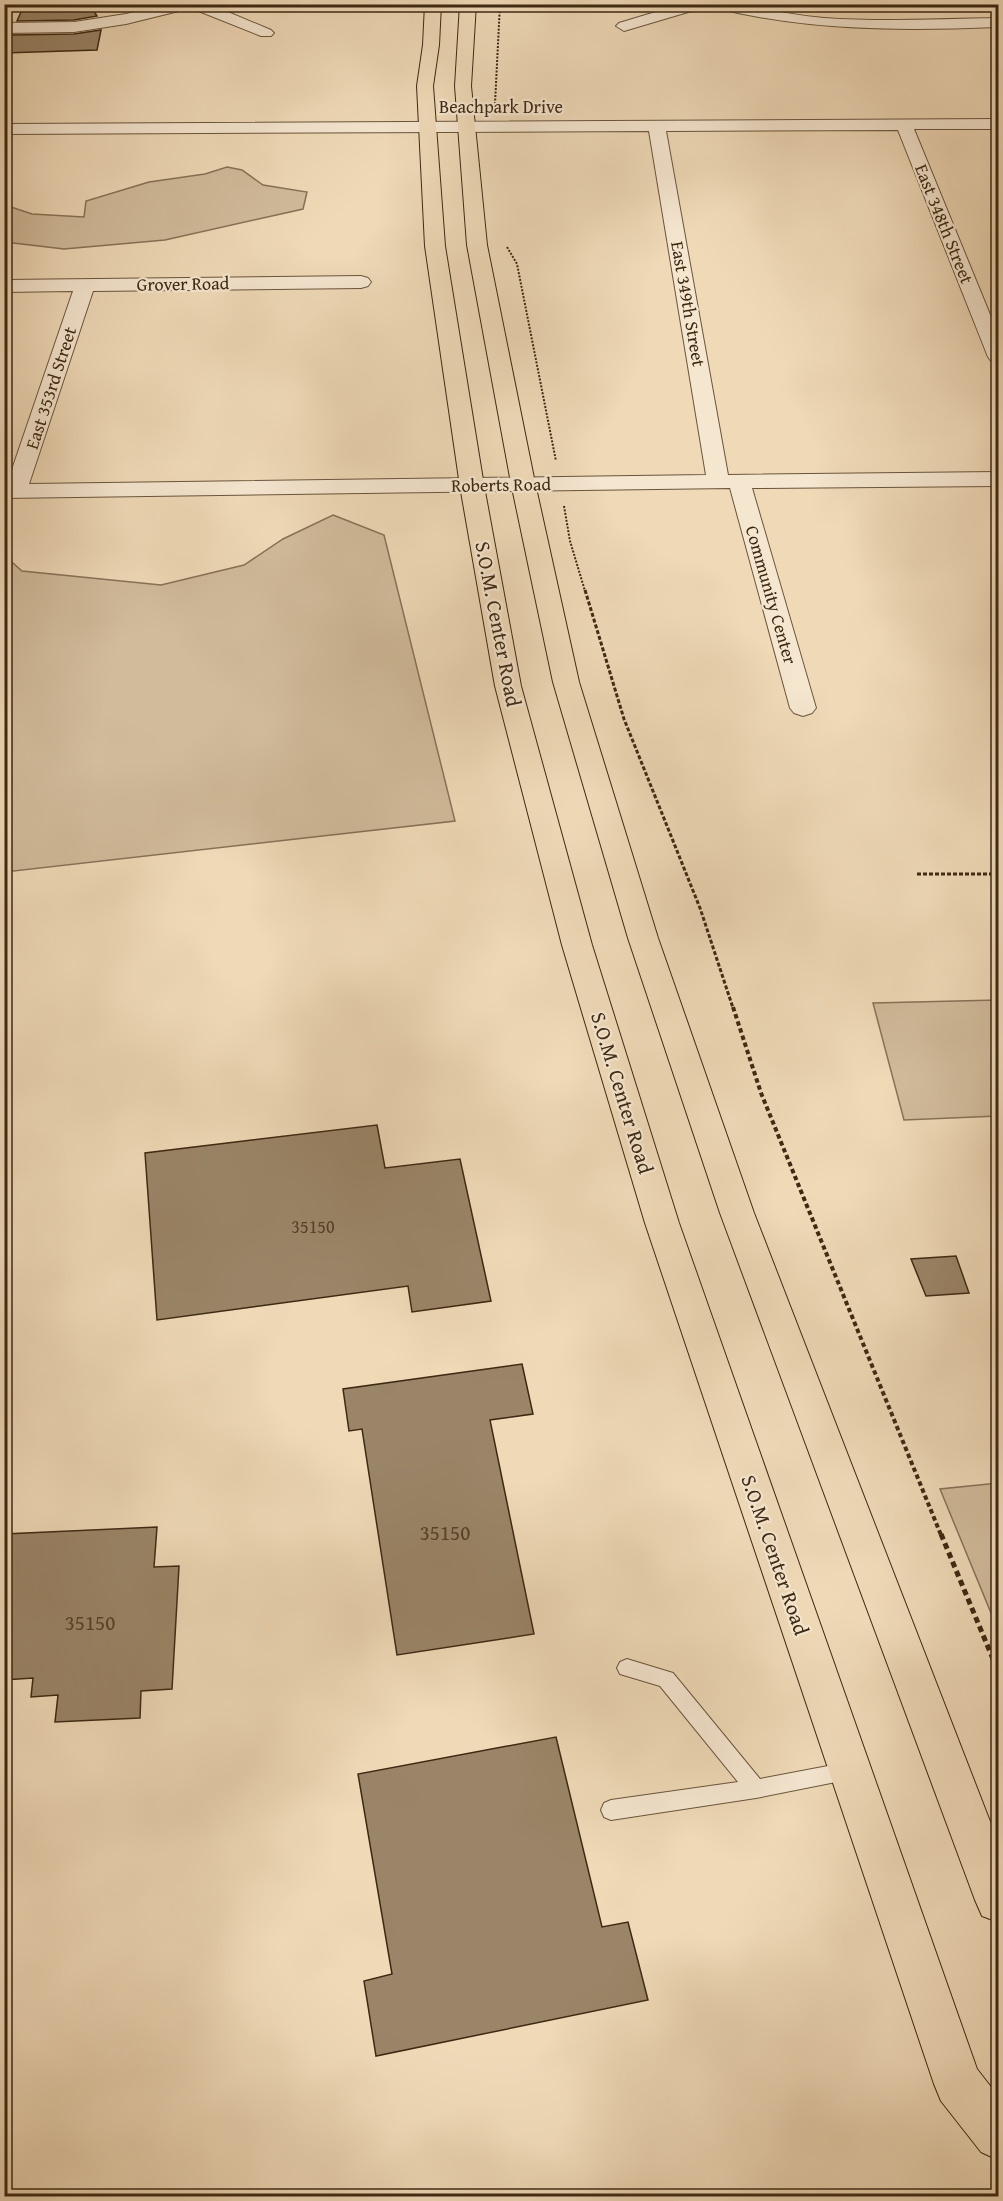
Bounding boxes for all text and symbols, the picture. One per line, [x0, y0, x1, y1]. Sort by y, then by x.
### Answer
street label: Beachpark Drive [439, 93, 563, 120]
street label: East 348th Street [908, 160, 981, 288]
street label: East 349th Street [664, 239, 713, 369]
street label: Grover Road [136, 269, 230, 298]
street label: East 353rd Street [18, 322, 83, 453]
street label: Roberts Road [451, 470, 552, 499]
street label: Community Center [739, 522, 804, 668]
street label: S.O.M. Center Road [467, 539, 530, 710]
street label: S.O.M. Center Road [583, 1008, 662, 1178]
house number: 35150 [291, 1213, 335, 1240]
street label: S.O.M. Center Road [734, 1471, 818, 1640]
house number: 35150 [420, 1517, 470, 1548]
house number: 35150 [65, 1607, 115, 1638]

